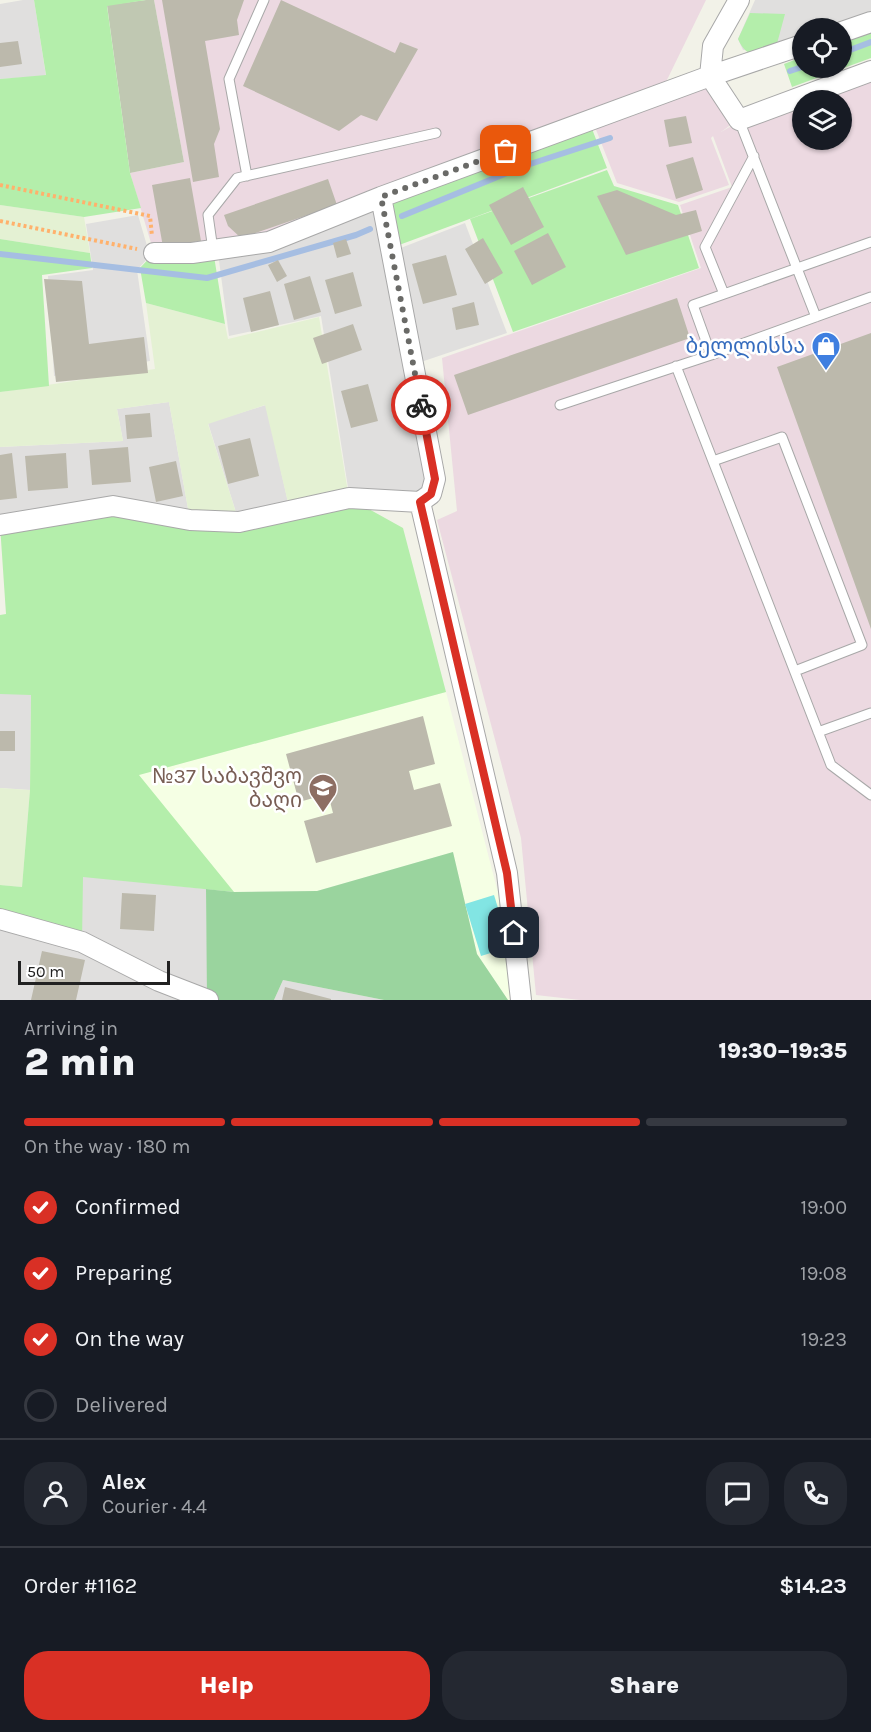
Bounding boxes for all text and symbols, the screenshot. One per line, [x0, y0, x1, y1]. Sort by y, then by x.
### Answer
map controls [792, 18, 852, 150]
button: locate [792, 18, 852, 78]
button: layers [792, 90, 852, 150]
pin [480, 125, 531, 176]
icon: bag [489, 134, 522, 167]
shop icon: ბელლისსა [810, 330, 842, 372]
place label: ბელლისსა [685, 334, 805, 359]
courier [391, 375, 451, 435]
icon: bike [405, 389, 438, 422]
place label: №37 საბავშვო ბაღი [152, 764, 302, 813]
school or university icon: №37 საბავშვო ბაღი [307, 772, 339, 814]
pin [488, 907, 539, 958]
icon: home [497, 916, 530, 949]
scale bar [18, 958, 170, 986]
text: 50 m [27, 962, 64, 981]
text: Arriving in [24, 1017, 118, 1040]
text: 19:30–19:35 [719, 1038, 847, 1064]
text: 2 min [24, 1039, 136, 1085]
text: On the way · 180 m [24, 1135, 190, 1158]
icon: check [24, 1191, 57, 1224]
text: Confirmed [75, 1194, 181, 1220]
text: 19:00 [800, 1196, 847, 1219]
icon: check [24, 1257, 57, 1290]
text: Preparing [75, 1260, 172, 1286]
text: 19:08 [800, 1262, 847, 1285]
icon: check [24, 1323, 57, 1356]
text: On the way [75, 1326, 184, 1352]
text: 19:23 [801, 1328, 847, 1351]
text: Delivered [75, 1392, 168, 1418]
button: person [24, 1462, 87, 1525]
button: chat [706, 1462, 769, 1525]
button: phone [784, 1462, 847, 1525]
text: Alex [102, 1469, 146, 1495]
text: Courier · 4.4 [102, 1495, 207, 1518]
text: Order #1162 [24, 1573, 137, 1599]
text: $14.23 [779, 1573, 847, 1599]
button: Help [24, 1651, 430, 1720]
button: Share [442, 1651, 847, 1720]

